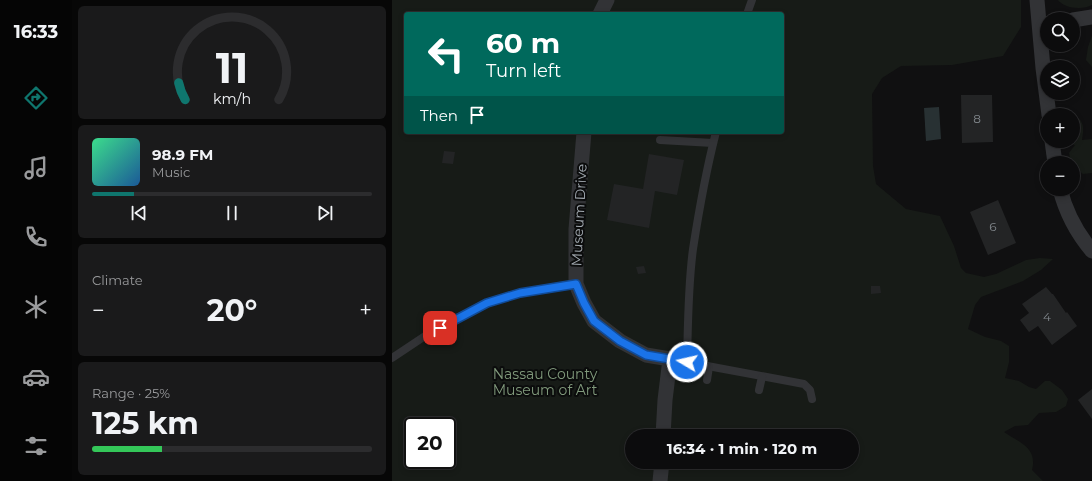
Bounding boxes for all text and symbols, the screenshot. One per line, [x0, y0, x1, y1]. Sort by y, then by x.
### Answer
map controls [1040, 12, 1080, 196]
button: search [1040, 12, 1080, 52]
text: 16:33 [14, 21, 58, 43]
text: 60 m [486, 26, 560, 60]
icon: left [420, 28, 472, 80]
text: 11 [216, 43, 248, 93]
text: Turn left [486, 60, 561, 82]
button: layers [1040, 60, 1080, 100]
icon: directions [22, 84, 50, 112]
text: km/h [213, 90, 251, 108]
icon: arrive [466, 104, 488, 126]
text: Then [420, 106, 458, 125]
button: + [1040, 108, 1080, 148]
house number: 8 [973, 111, 981, 126]
text: 98.9 FM [152, 145, 213, 164]
icon: music [22, 154, 50, 182]
button: − [1040, 156, 1080, 196]
street label: Museum Drive [567, 163, 591, 267]
text: Music [152, 164, 190, 180]
icon: previous [128, 202, 150, 224]
icon: pause [221, 202, 243, 224]
icon: next [314, 202, 336, 224]
house number: 6 [989, 219, 997, 234]
icon: phone [22, 223, 50, 251]
text: Climate [92, 272, 143, 288]
text: 20° [207, 292, 257, 329]
icon: climate [22, 293, 50, 321]
text: − [92, 297, 105, 324]
text: + [359, 297, 372, 324]
house number: 4 [1043, 309, 1051, 324]
pin [423, 311, 457, 345]
icon: arrive [429, 317, 451, 339]
position arrow [666, 341, 708, 383]
icon: car [22, 363, 50, 391]
park label: Nassau County Museum of Art [493, 365, 598, 399]
text: Range · 25% [92, 385, 170, 401]
text: 125 km [92, 405, 199, 442]
speed limit sign: 20 [404, 417, 456, 469]
icon: filters [22, 432, 50, 460]
text: 16:34 · 1 min · 120 m [667, 439, 817, 458]

